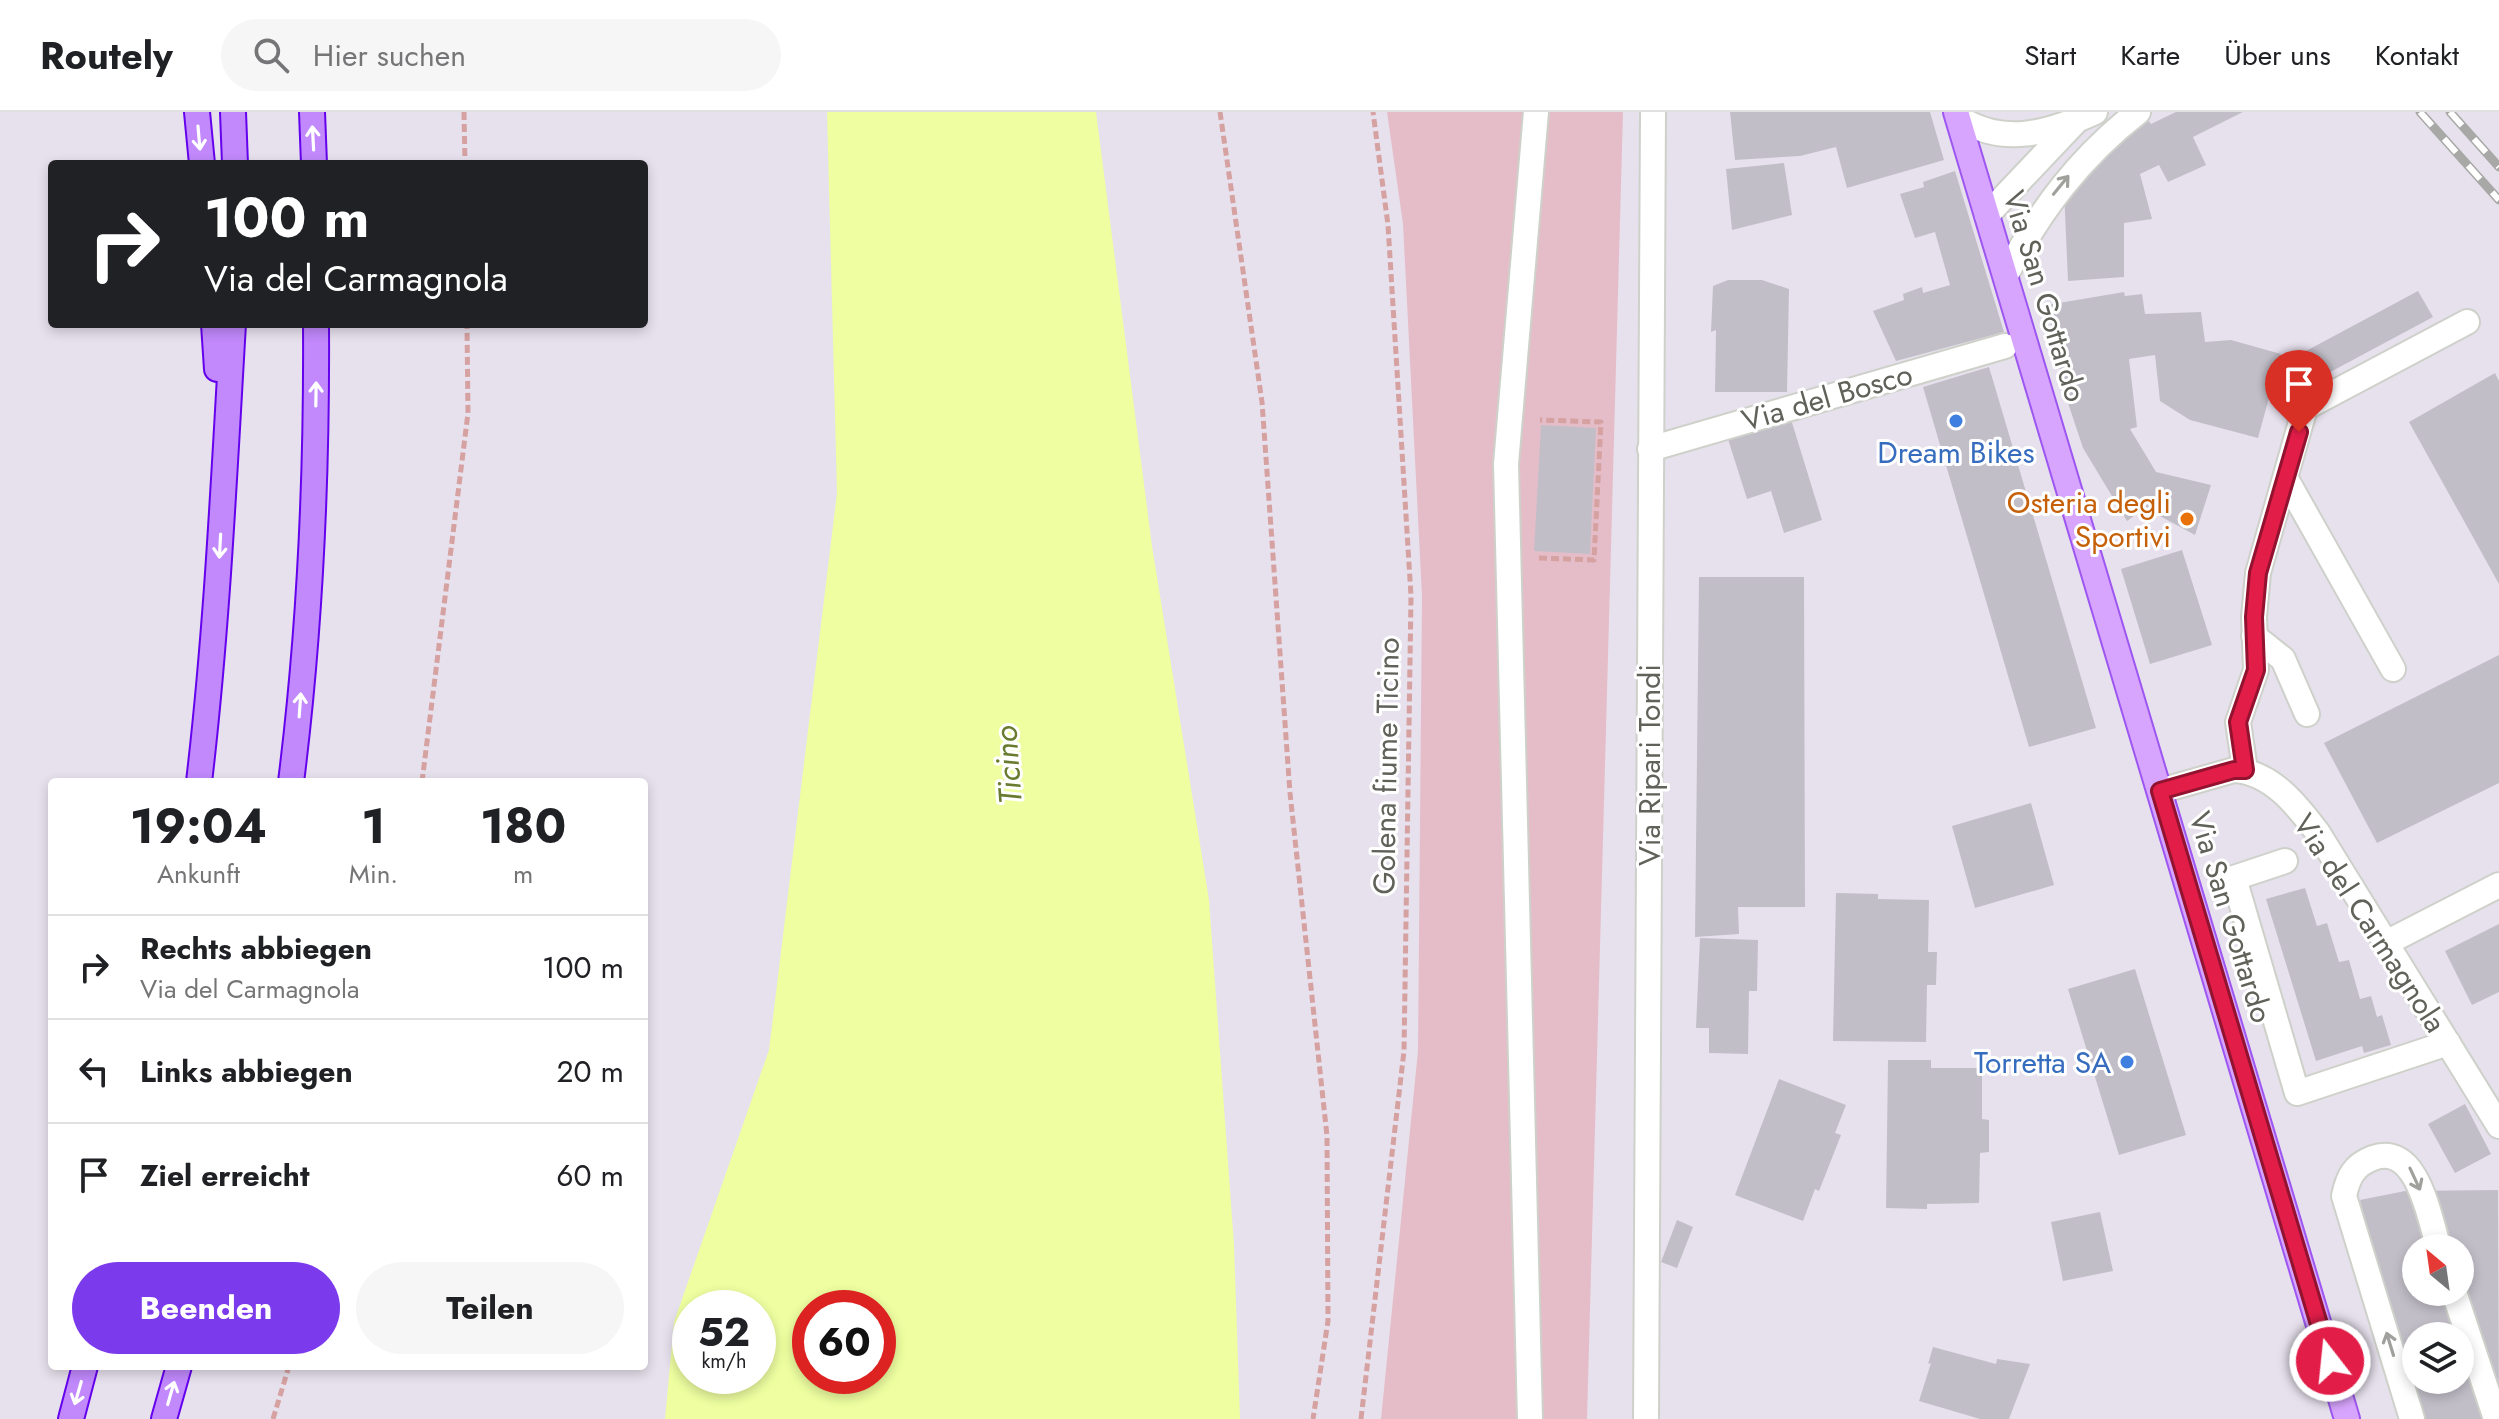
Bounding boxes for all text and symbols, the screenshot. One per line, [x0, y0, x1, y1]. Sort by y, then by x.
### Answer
search box [221, 19, 781, 91]
text: Routely [40, 28, 173, 83]
icon: search [249, 33, 293, 77]
text: Hier suchen [313, 34, 466, 77]
text: Start [2024, 35, 2076, 76]
text: Karte [2120, 35, 2180, 76]
text: Über uns [2224, 35, 2331, 76]
text: Kontakt [2375, 35, 2459, 76]
one-way arrow [192, 124, 207, 151]
one-way arrow [306, 125, 321, 152]
one-way arrow [2053, 175, 2070, 196]
text: 100 m [204, 177, 369, 258]
street label: Via San Gottardo [1992, 185, 2098, 407]
icon: right [72, 192, 176, 296]
text: Via del Carmagnola [204, 252, 508, 304]
pin [2265, 350, 2333, 432]
street label: Via del Bosco [1737, 352, 1917, 442]
icon: arrive [2277, 362, 2321, 406]
one-way arrow [309, 381, 324, 408]
marker: Dream Bikes [1947, 412, 1965, 430]
place label: Dream Bikes [1877, 431, 2035, 474]
place label: Osteria degli Sportivi [2007, 481, 2171, 558]
marker: Osteria degli Sportivi [2178, 510, 2196, 528]
one-way arrow [212, 532, 227, 559]
street label: Golena fiume Ticino [1362, 637, 1410, 895]
street label: Via Ripari Tondi [1628, 664, 1671, 866]
one-way arrow [293, 692, 308, 718]
water label: Ticino [982, 724, 1034, 806]
text: 19:04 [130, 792, 267, 861]
text: 1 [361, 792, 386, 861]
text: 180 [480, 792, 566, 861]
street label: Via del Carmagnola [2283, 805, 2457, 1041]
street label: Via San Gottardo [2178, 806, 2284, 1028]
text: Ankunft [157, 855, 240, 893]
text: Min. [349, 855, 398, 893]
text: m [513, 855, 533, 893]
text: Rechts abbiegen [140, 927, 372, 970]
icon: right [72, 945, 116, 989]
text: 100 m [542, 946, 624, 989]
text: Via del Carmagnola [140, 970, 359, 1008]
place label: Torretta SA [1974, 1041, 2111, 1084]
icon: left [72, 1049, 116, 1093]
text: Links abbiegen [140, 1050, 353, 1093]
text: 20 m [557, 1050, 624, 1093]
marker: Torretta SA [2118, 1053, 2136, 1071]
icon: arrive [72, 1153, 116, 1197]
text: Ziel erreicht [140, 1154, 309, 1197]
text: 60 m [556, 1154, 624, 1197]
one-way arrow [2408, 1167, 2423, 1191]
north arrow [2402, 1234, 2474, 1306]
map controls [2402, 1234, 2474, 1394]
button: Beenden [72, 1262, 340, 1354]
button: Teilen [356, 1262, 624, 1354]
speed limit sign: 60 [792, 1290, 896, 1394]
text: 52 [698, 1303, 750, 1361]
position arrow [2288, 1319, 2372, 1403]
button: layers [2402, 1322, 2474, 1394]
one-way arrow [2381, 1332, 2396, 1357]
text: km/h [701, 1347, 747, 1376]
one-way arrow [70, 1379, 85, 1405]
one-way arrow [164, 1380, 179, 1406]

